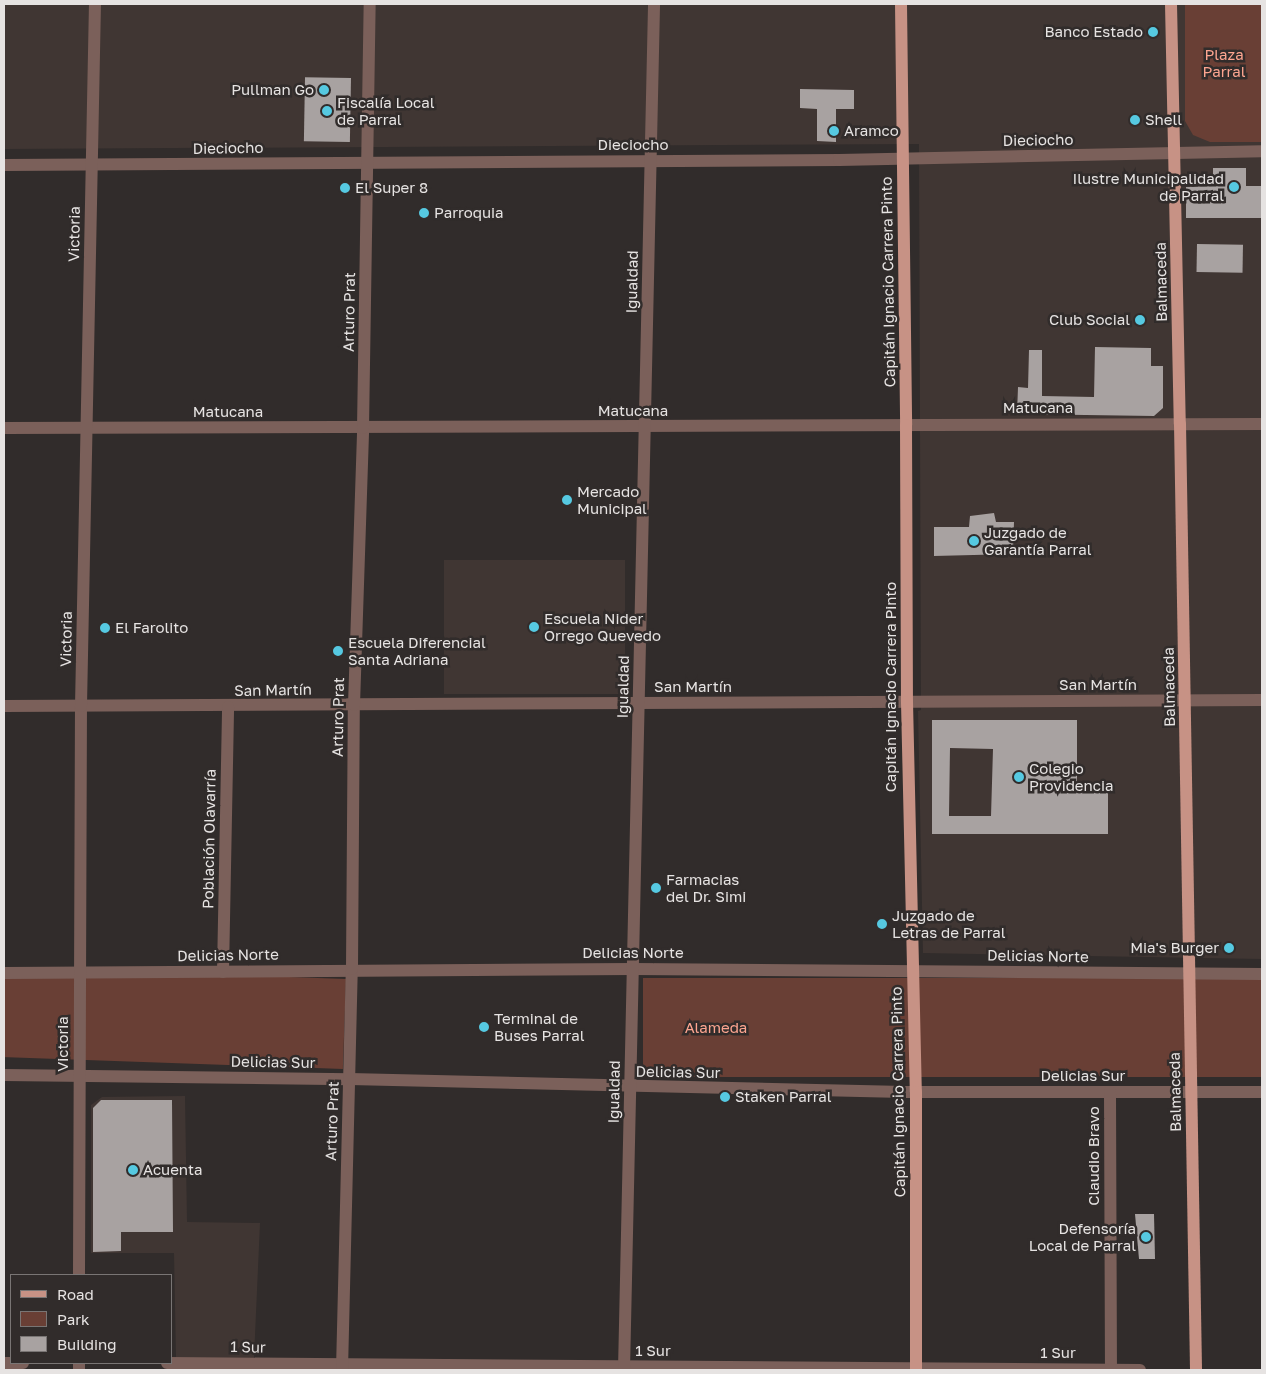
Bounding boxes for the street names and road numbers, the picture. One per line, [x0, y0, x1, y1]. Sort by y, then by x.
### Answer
street label: Dieciocho [1002, 130, 1074, 150]
street label: Dieciocho [598, 136, 668, 154]
street label: Dieciocho [192, 138, 264, 158]
street label: Capitán Ignacio Carrera Pinto [877, 176, 899, 388]
street label: Victoria [65, 206, 83, 262]
street label: Balmaceda [1151, 242, 1171, 322]
street label: Igualdad [622, 250, 642, 314]
street label: Arturo Prat [339, 272, 359, 352]
street label: Matucana [1003, 399, 1073, 417]
street label: Matucana [598, 402, 668, 420]
street label: Matucana [193, 403, 263, 421]
street label: Capitán Ignacio Carrera Pinto [882, 582, 900, 792]
street label: Victoria [57, 611, 75, 667]
street label: Balmaceda [1159, 647, 1179, 727]
street label: Igualdad [613, 655, 633, 719]
street label: San Martín [1059, 676, 1137, 694]
street label: Arturo Prat [328, 677, 348, 757]
street label: San Martín [654, 678, 732, 696]
street label: San Martín [234, 680, 312, 700]
street label: Población Olavarría [199, 769, 219, 909]
street label: Delicias Norte [582, 944, 684, 962]
street label: Delicias Norte [177, 945, 279, 965]
street label: Delicias Norte [987, 946, 1089, 966]
street label: Capitán Ignacio Carrera Pinto [887, 986, 909, 1198]
street label: Victoria [54, 1016, 72, 1072]
street label: Delicias Sur [230, 1052, 316, 1072]
street label: Balmaceda [1165, 1052, 1185, 1132]
street label: Igualdad [604, 1060, 624, 1124]
street label: Delicias Sur [635, 1062, 721, 1082]
street label: Delicias Sur [1041, 1067, 1125, 1085]
street label: Arturo Prat [322, 1081, 342, 1161]
street label: Claudio Bravo [1085, 1106, 1103, 1206]
street label: 1 Sur [230, 1338, 266, 1356]
street label: 1 Sur [635, 1342, 671, 1360]
street label: 1 Sur [1040, 1344, 1076, 1362]

